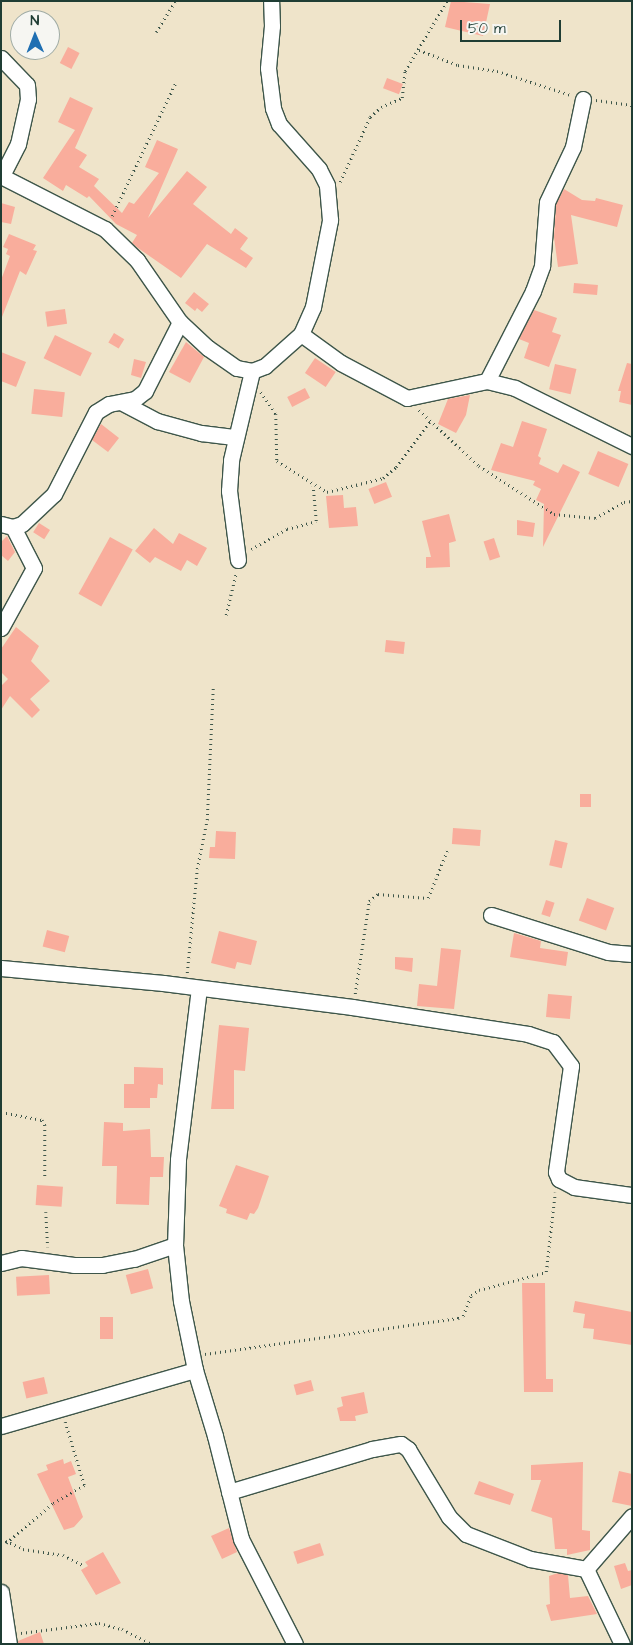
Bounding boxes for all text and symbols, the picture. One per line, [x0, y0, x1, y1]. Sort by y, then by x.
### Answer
north arrow [10, 10, 60, 60]
scale bar [463, 10, 564, 42]
text: N [30, 11, 39, 31]
text: 50 m [468, 18, 506, 39]

